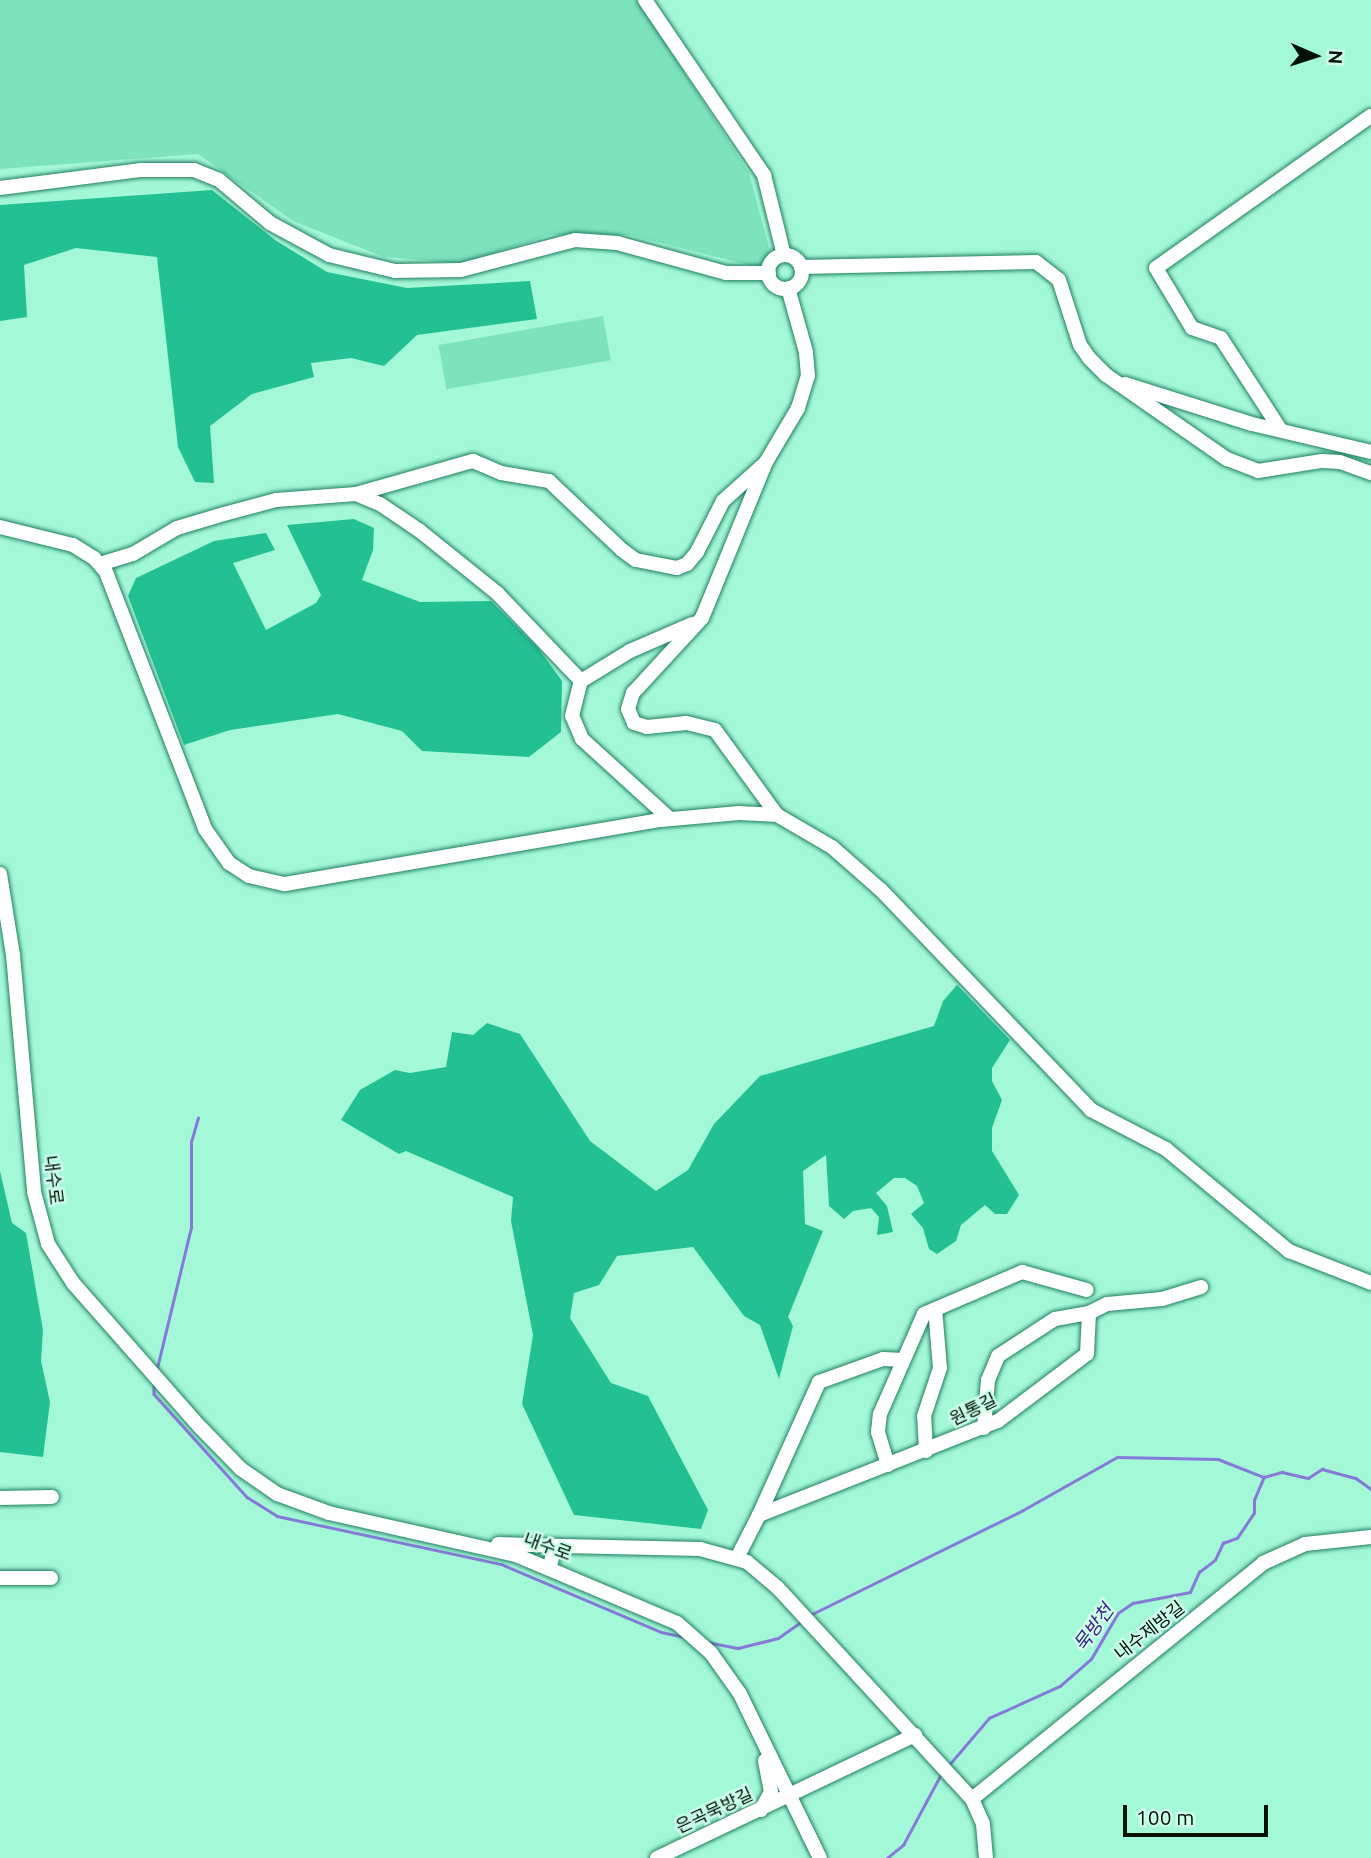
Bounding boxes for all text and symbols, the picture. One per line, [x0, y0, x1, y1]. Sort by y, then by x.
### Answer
north arrow [1280, 21, 1350, 91]
text: N [1325, 49, 1347, 65]
street label: 내수로 [40, 1154, 68, 1206]
street label: 원통길 [946, 1388, 1000, 1430]
street label: 내수로 [521, 1527, 575, 1565]
street label: 내수제방길 [1110, 1596, 1188, 1664]
water label: 묵방천 [1069, 1600, 1119, 1656]
street label: 은곡묵방길 [672, 1783, 756, 1837]
scale bar [1126, 1792, 1271, 1836]
text: 100 m [1136, 1805, 1194, 1829]

